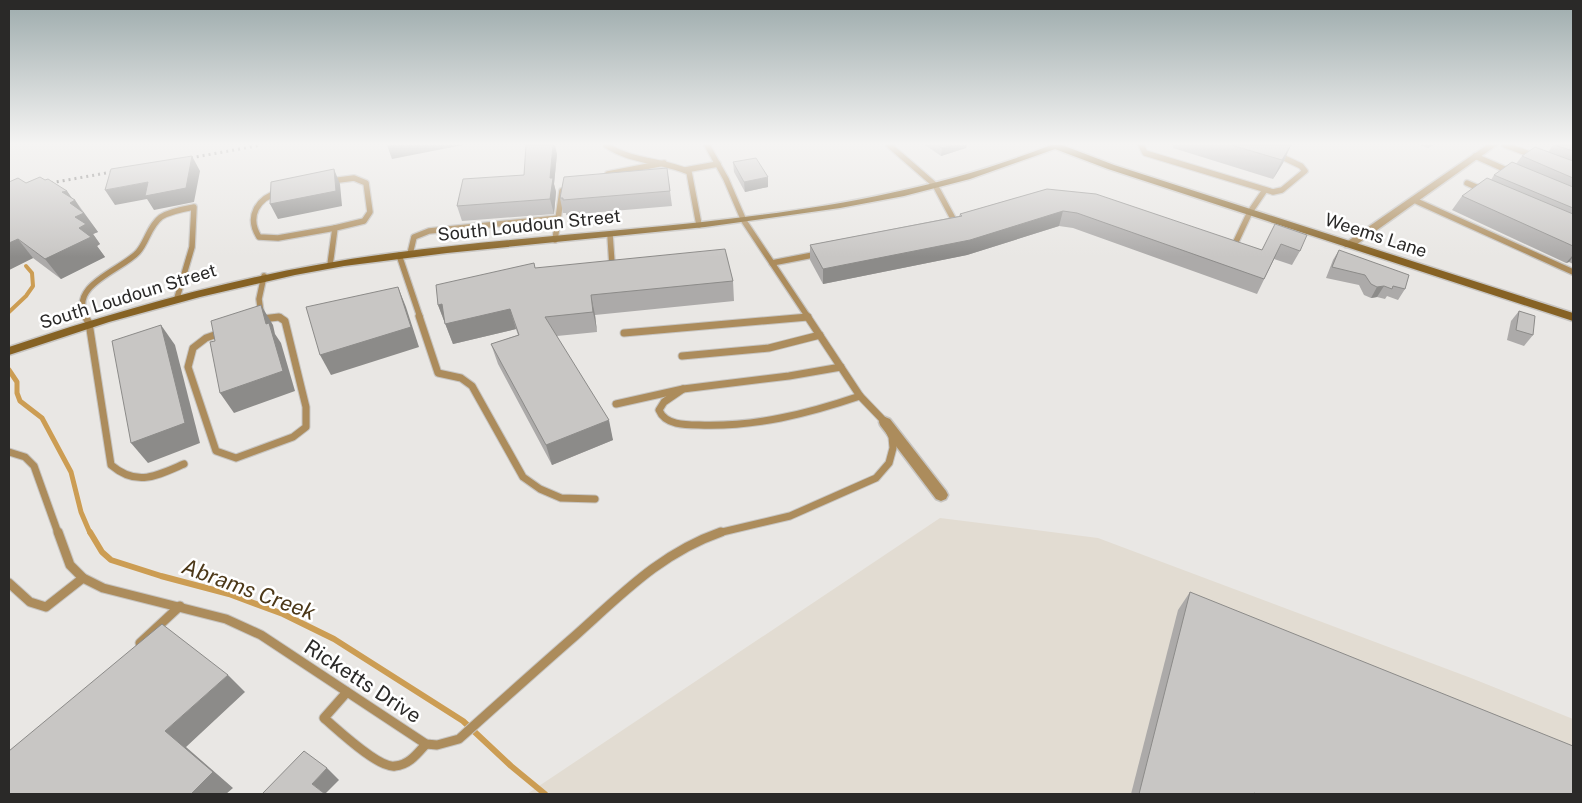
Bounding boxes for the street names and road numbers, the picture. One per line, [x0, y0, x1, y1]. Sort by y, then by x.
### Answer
street label: South Loudoun Street [436, 205, 622, 245]
street label: Weems Lane [1322, 209, 1430, 261]
street label: South Loudoun Street [37, 259, 219, 333]
street label: Ricketts Drive [300, 634, 426, 728]

